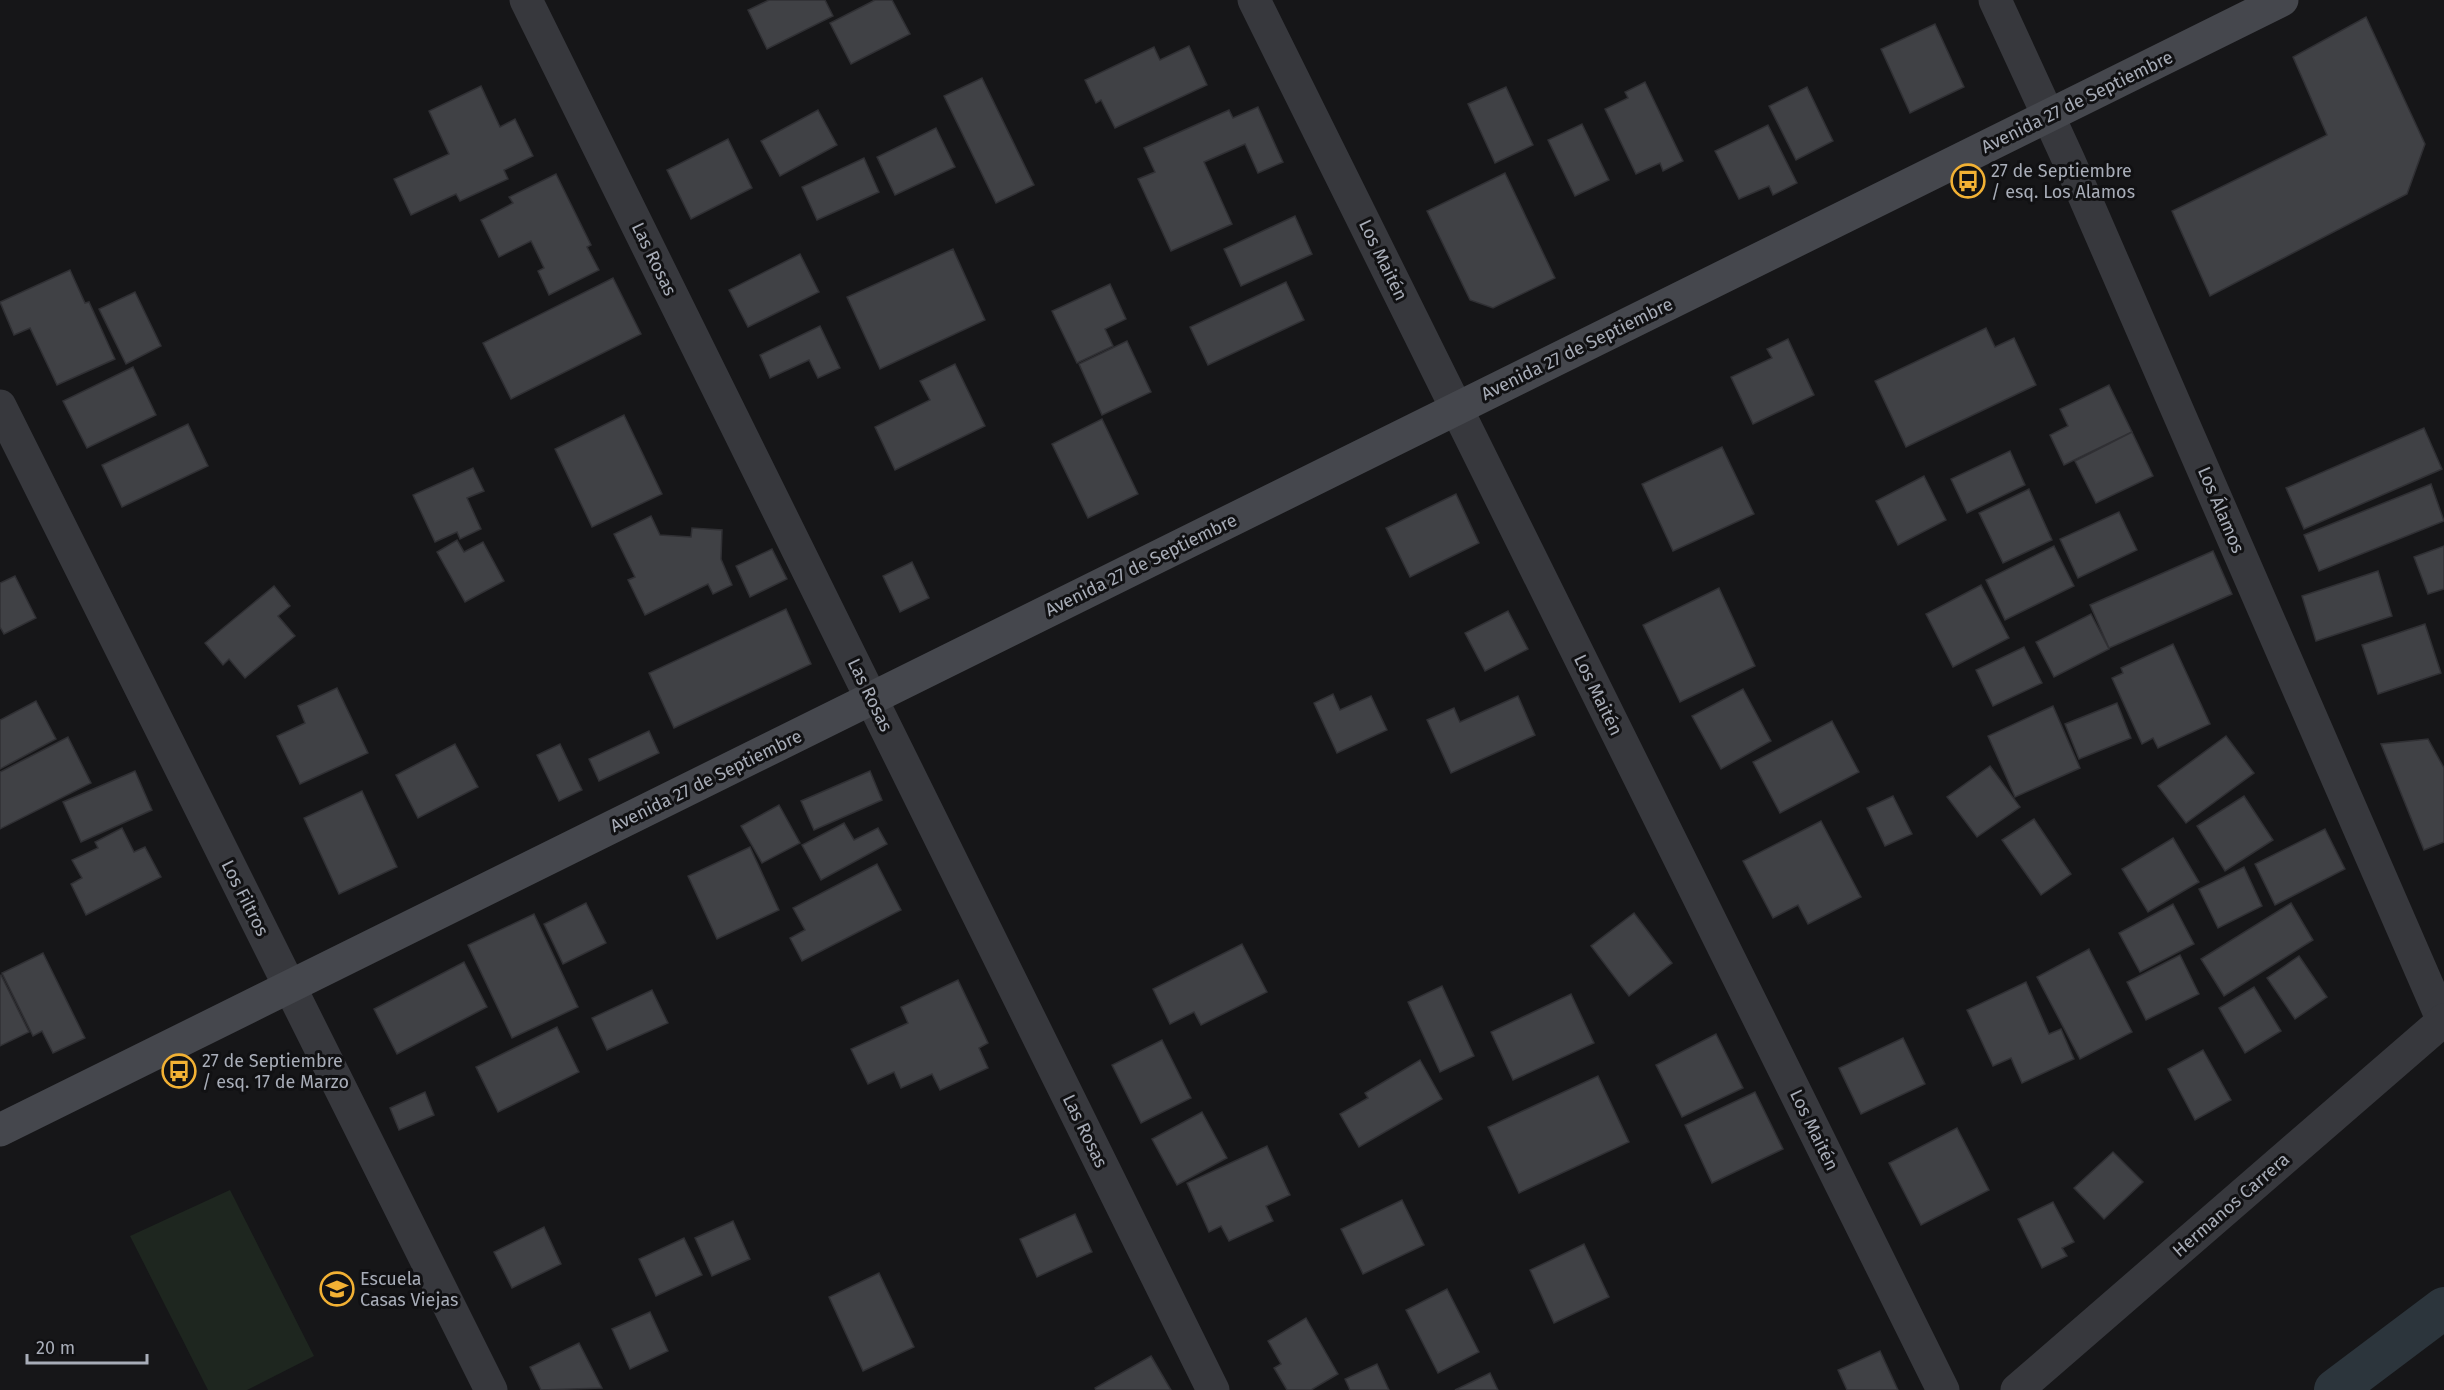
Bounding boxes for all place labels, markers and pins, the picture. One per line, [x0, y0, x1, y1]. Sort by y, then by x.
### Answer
place label: 27 de Septiembre / esq. Los Alamos [1991, 160, 2135, 203]
bus stop icon: 27 de Septiembre / esq. Los Alamos [1950, 163, 1986, 199]
place label: 27 de Septiembre / esq. 17 de Marzo [202, 1050, 349, 1093]
bus stop icon: 27 de Septiembre / esq. 17 de Marzo [161, 1053, 197, 1089]
place label: Escuela Casas Viejas [360, 1268, 458, 1311]
school or university icon: Escuela Casas Viejas [319, 1271, 355, 1307]

